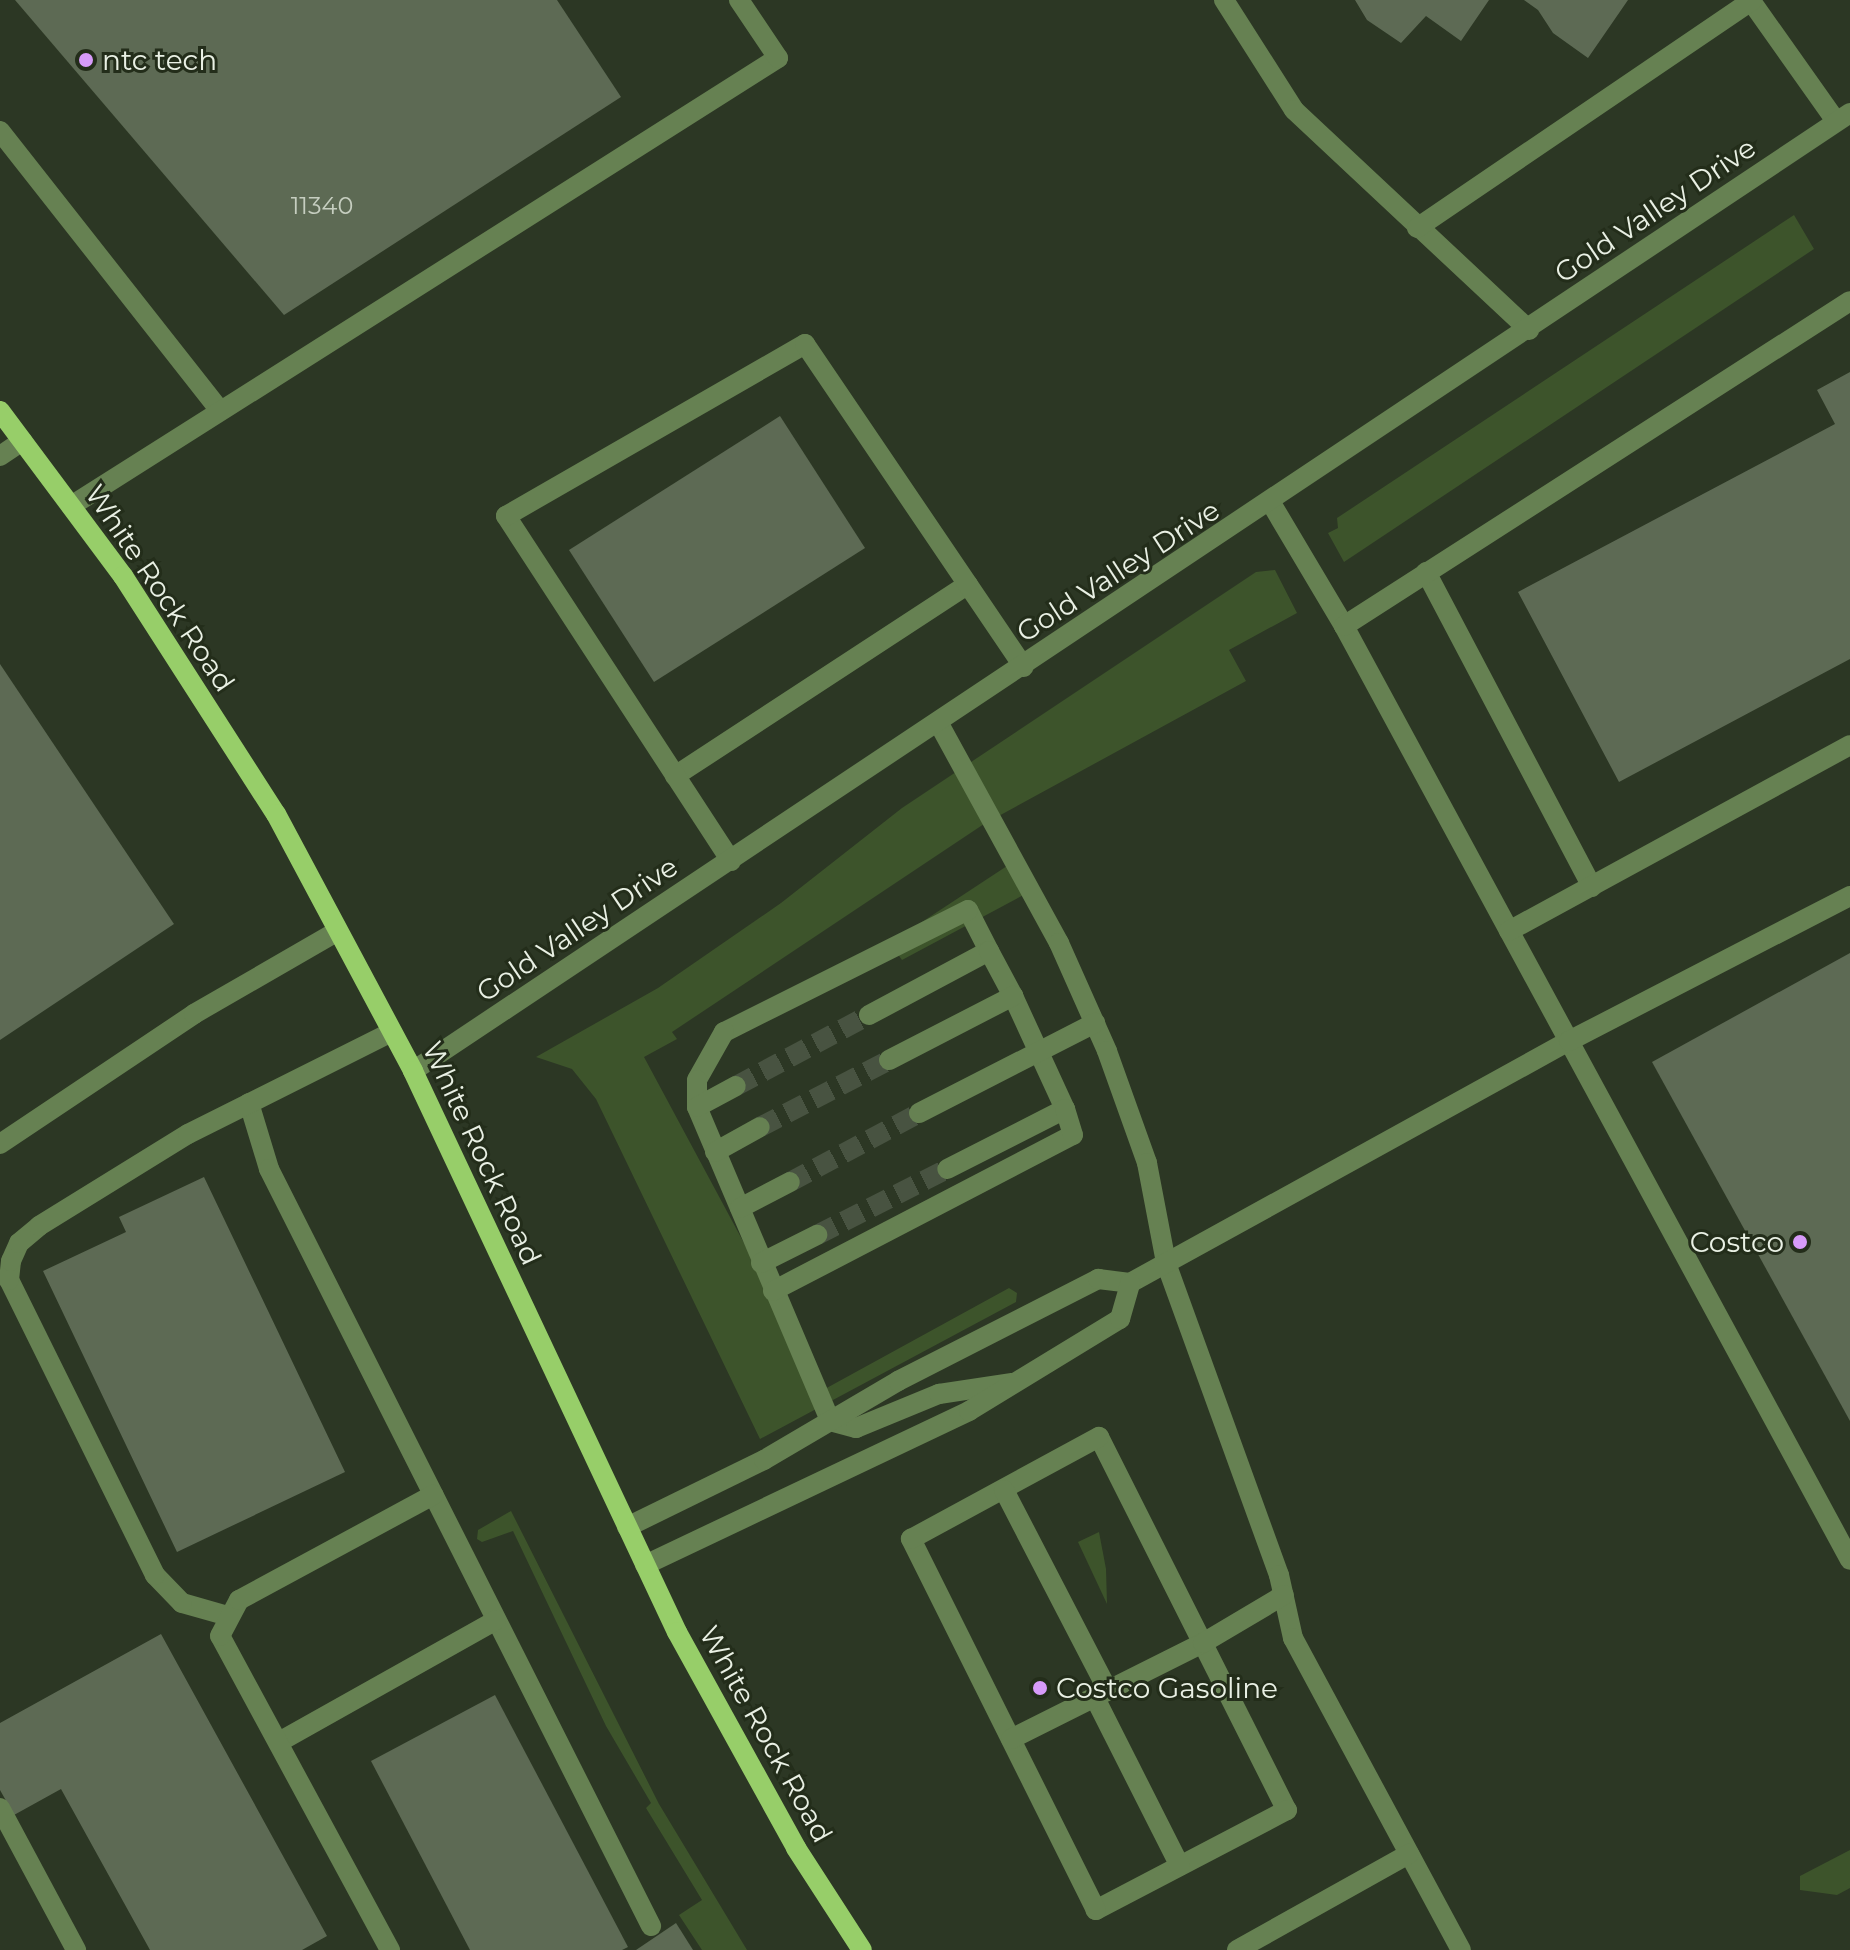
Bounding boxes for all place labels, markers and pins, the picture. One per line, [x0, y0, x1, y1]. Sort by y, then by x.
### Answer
place label: ntc tech [102, 43, 217, 77]
marker: ntc tech [77, 51, 95, 69]
place label: Costco [1690, 1225, 1784, 1259]
marker: Costco [1791, 1233, 1809, 1251]
place label: Costco Gasoline [1056, 1671, 1278, 1705]
marker: Costco Gasoline [1031, 1679, 1049, 1697]

